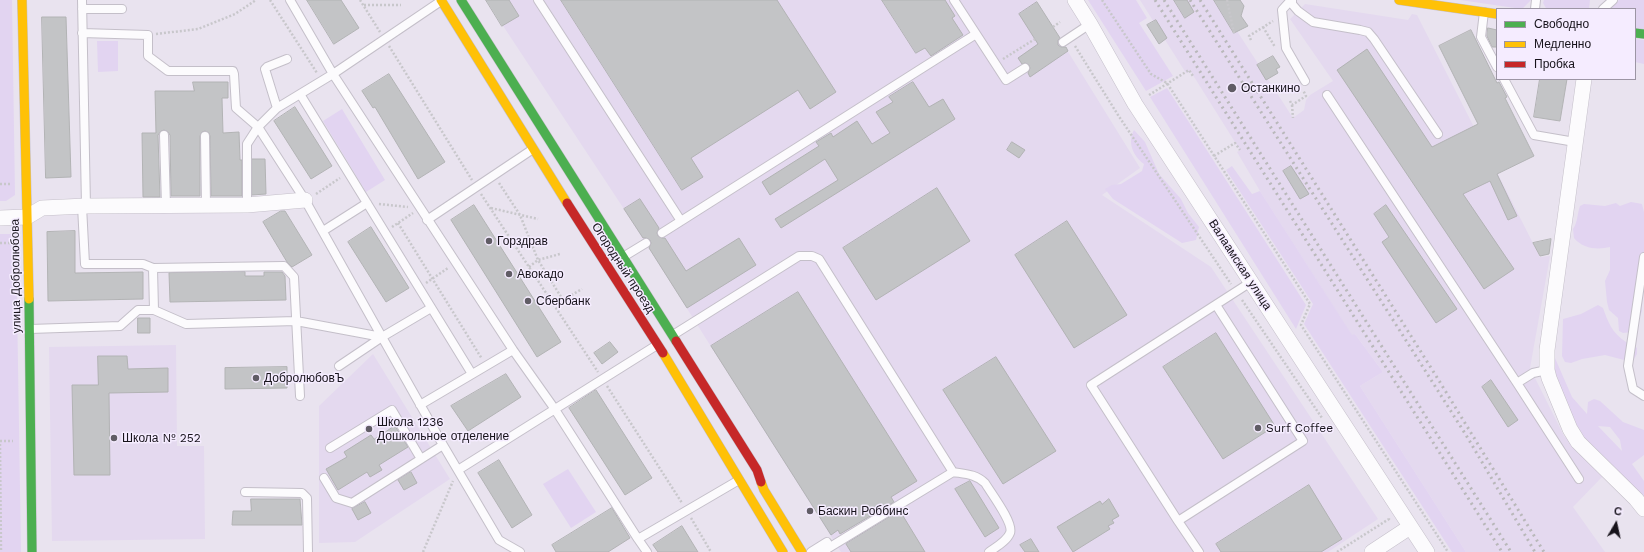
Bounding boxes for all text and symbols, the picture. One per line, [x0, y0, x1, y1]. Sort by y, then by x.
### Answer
legend [1496, 8, 1636, 80]
text: Свободно [1534, 17, 1589, 31]
text: Медленно [1534, 37, 1591, 51]
text: Пробка [1534, 57, 1575, 71]
place label: Останкино [1241, 81, 1300, 95]
marker: Останкино [1226, 82, 1238, 94]
street label: Валаамская улица [1205, 217, 1275, 313]
street label: улица Добролюбова [8, 219, 24, 333]
street label: Огородный проезд [588, 220, 658, 316]
place label: Горздрав [497, 234, 548, 248]
marker: Горздрав [484, 236, 494, 246]
place label: Авокадо [517, 267, 564, 281]
marker: Авокадо [504, 269, 514, 279]
place label: Сбербанк [536, 294, 590, 308]
marker: Сбербанк [523, 296, 533, 306]
place label: ДобролюбовЪ [264, 371, 344, 385]
marker: ДобролюбовЪ [251, 373, 261, 383]
place label: Школа 1236 Дошкольное отделение [377, 415, 509, 443]
place label: Surf Coffee [1266, 421, 1333, 435]
marker: Surf Coffee [1253, 423, 1263, 433]
marker: Школа 1236 Дошкольное отделение [364, 424, 374, 434]
place label: Школа № 252 [122, 431, 201, 445]
marker: Школа № 252 [109, 433, 119, 443]
place label: Баскин Роббинс [818, 504, 908, 518]
north arrow [1596, 504, 1636, 544]
text: С [1613, 505, 1623, 519]
marker: Баскин Роббинс [805, 506, 815, 516]

